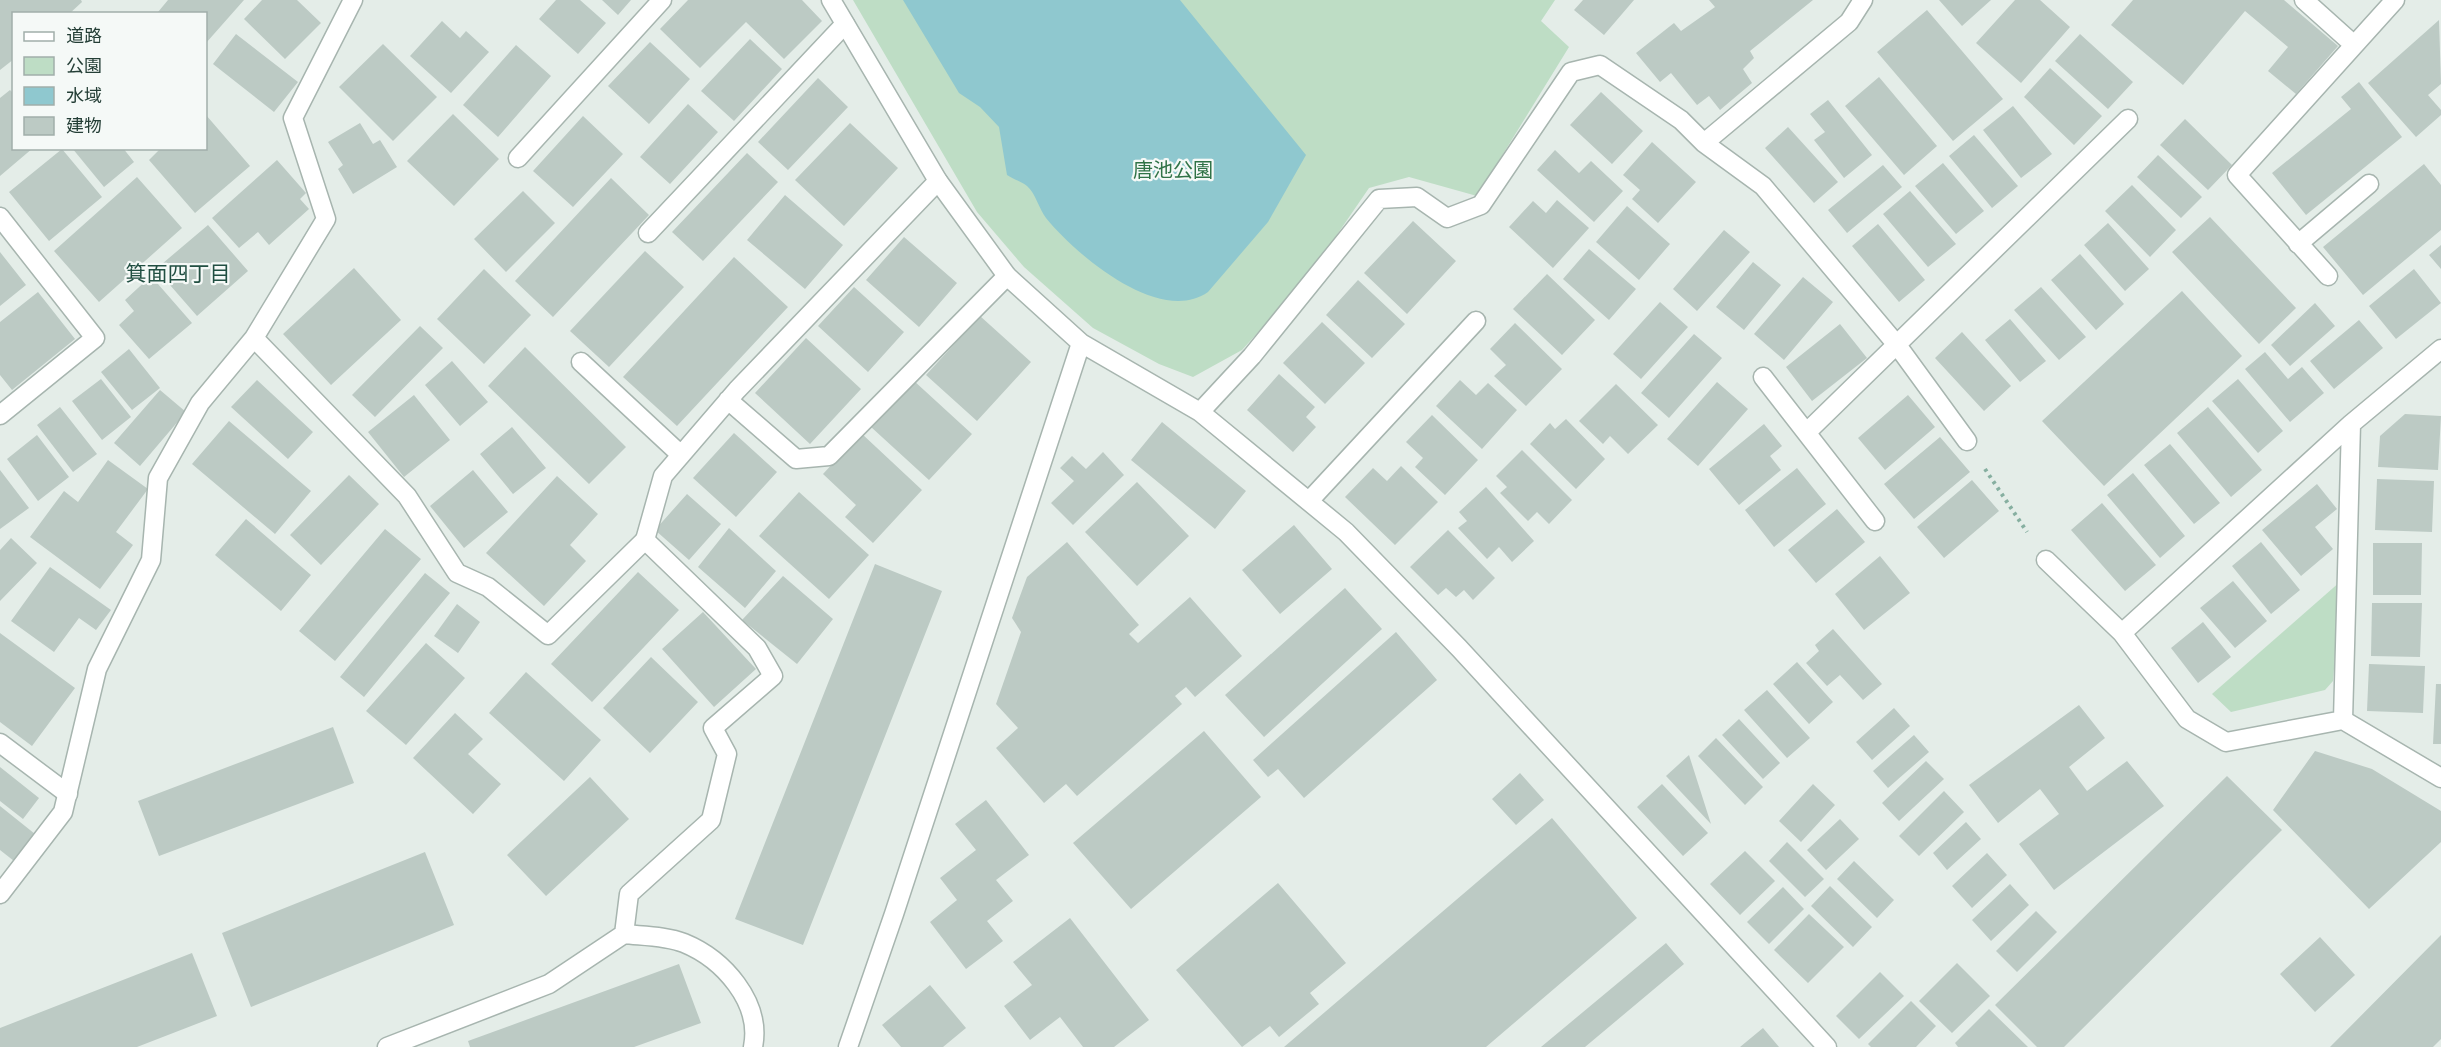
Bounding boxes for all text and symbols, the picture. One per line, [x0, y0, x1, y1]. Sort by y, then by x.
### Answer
legend [12, 12, 207, 150]
text: 道路 [66, 25, 102, 46]
text: 公園 [66, 55, 102, 76]
text: 水域 [66, 85, 102, 106]
text: 建物 [66, 115, 102, 136]
park label: 唐池公園 [1133, 158, 1213, 182]
district label: 箕面四丁目 [126, 262, 231, 286]

